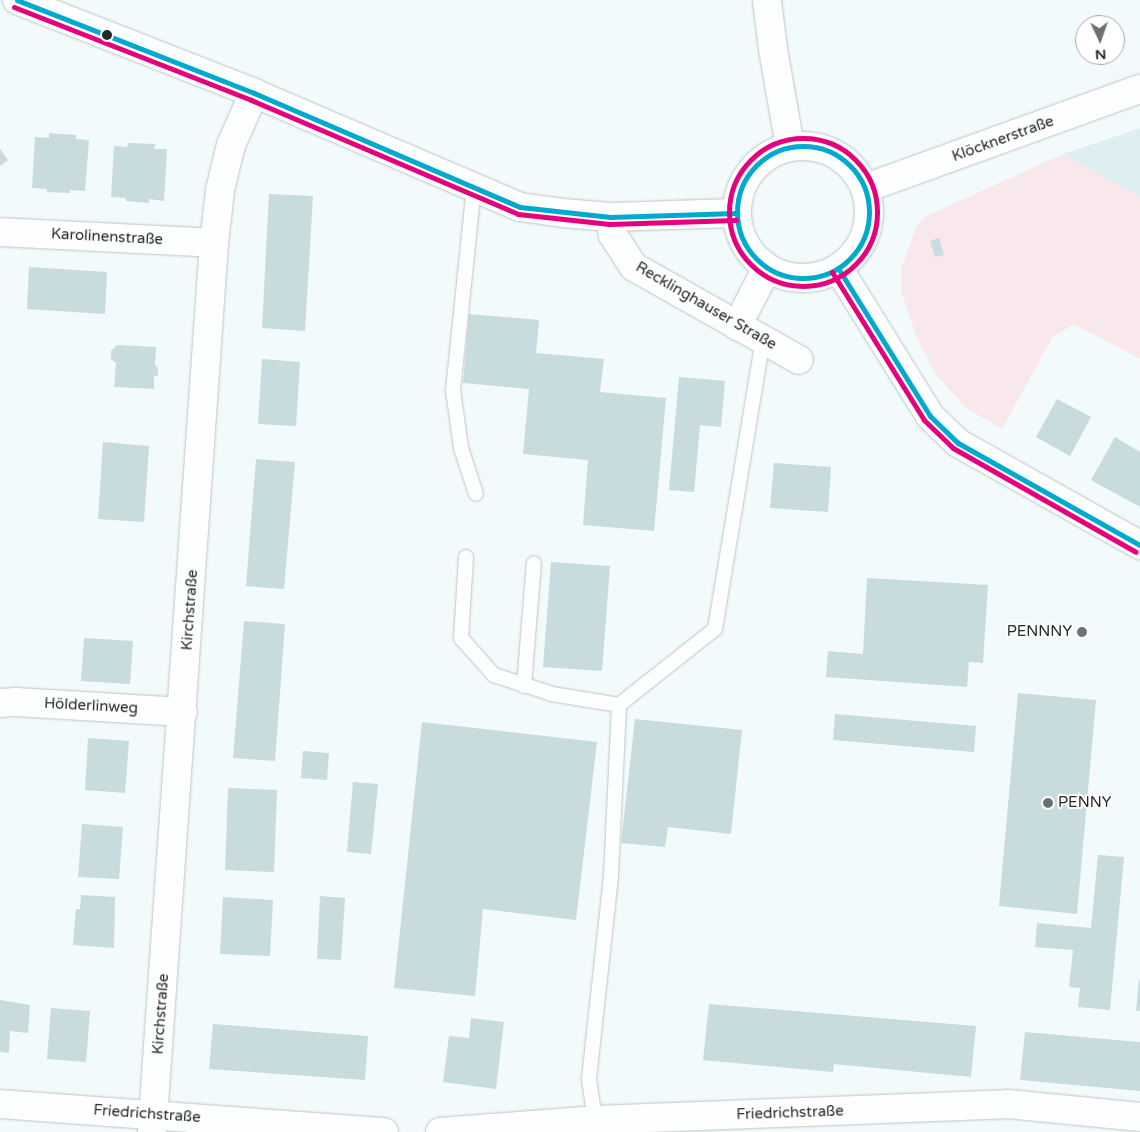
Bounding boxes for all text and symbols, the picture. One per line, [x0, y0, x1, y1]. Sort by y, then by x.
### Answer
north arrow [1075, 15, 1125, 65]
unlabelled marker [102, 30, 112, 40]
text: N [1095, 46, 1107, 63]
street label: Klöcknerstraße [950, 112, 1056, 166]
street label: Karolinenstraße [51, 225, 163, 249]
street label: Recklinghauser Straße [632, 258, 780, 354]
street label: Kirchstraße [178, 569, 202, 651]
place label: PENNNY [1007, 623, 1072, 641]
marker: PENNNY [1076, 626, 1088, 638]
street label: Hölderlinweg [44, 695, 138, 717]
place label: PENNY [1058, 794, 1111, 812]
marker: PENNY [1042, 797, 1054, 809]
street label: Kirchstraße [149, 973, 173, 1055]
street label: Friedrichstraße [93, 1101, 201, 1127]
street label: Friedrichstraße [736, 1102, 844, 1124]

